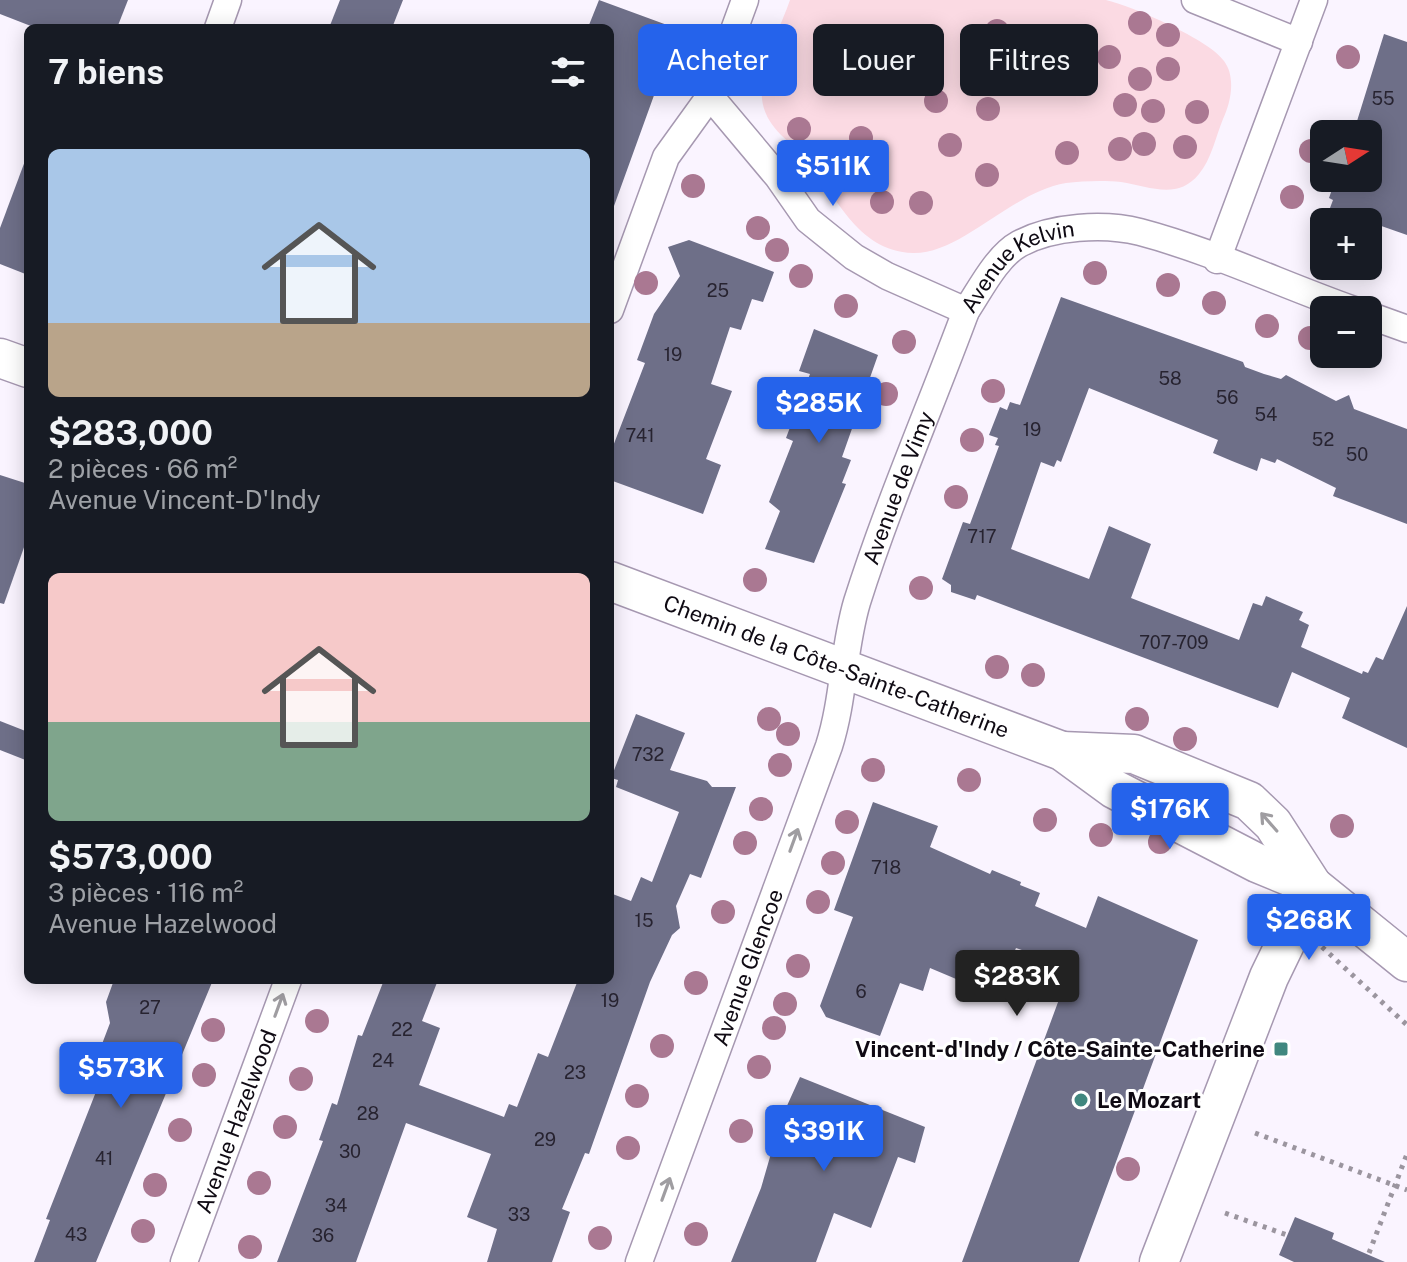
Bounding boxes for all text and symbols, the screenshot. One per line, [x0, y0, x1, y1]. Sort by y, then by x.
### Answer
chip: Acheter [638, 24, 797, 96]
chip: Louer [813, 24, 944, 96]
chip: Filtres [960, 24, 1098, 96]
icon: filters [546, 50, 590, 94]
text: 7 biens [48, 52, 164, 92]
house number: 55 [1371, 88, 1395, 109]
north arrow [1310, 120, 1382, 192]
map controls [1310, 120, 1382, 368]
pin: $511K [777, 140, 889, 208]
text: $511K [795, 150, 871, 181]
icon: home [247, 201, 391, 345]
button: + [1310, 208, 1382, 280]
street label: Avenue Kelvin [955, 215, 1076, 317]
house number: 25 [707, 280, 729, 301]
button: − [1310, 296, 1382, 368]
house number: 19 [664, 344, 682, 365]
house number: 58 [1158, 368, 1182, 389]
pin: $285K [763, 377, 875, 445]
text: $285K [775, 387, 863, 418]
house number: 56 [1216, 387, 1238, 408]
house number: 54 [1255, 404, 1277, 425]
street label: Avenue de Vimy [857, 407, 939, 568]
text: $283,000 [48, 413, 213, 453]
house number: 19 [1023, 419, 1041, 440]
house number: 741 [626, 425, 654, 446]
house number: 52 [1312, 429, 1334, 450]
house number: 50 [1346, 444, 1368, 465]
text: 2 pièces · 66 m² [48, 453, 237, 484]
text: Avenue Vincent-D'Indy [48, 484, 321, 515]
house number: 717 [967, 526, 997, 547]
street label: Chemin de la Côte-Sainte-Catherine [660, 589, 1013, 743]
icon: home [247, 625, 391, 769]
house number: 707-709 [1139, 632, 1209, 653]
house number: 732 [632, 744, 664, 765]
pin: $176K [1114, 783, 1226, 851]
text: $176K [1130, 793, 1210, 824]
one-way arrow [1260, 812, 1278, 832]
one-way arrow [788, 828, 802, 853]
text: $573,000 [48, 837, 213, 877]
house number: 718 [871, 857, 901, 878]
text: 3 pièces · 116 m² [48, 877, 243, 908]
street label: Avenue Glencoe [707, 885, 788, 1049]
pin: $268K [1253, 894, 1365, 962]
text: $268K [1265, 904, 1353, 935]
text: Avenue Hazelwood [48, 908, 277, 939]
house number: 15 [635, 910, 653, 931]
pin: $283K [961, 950, 1073, 1018]
text: $283K [973, 960, 1061, 991]
house number: 6 [855, 981, 867, 1002]
house number: 19 [601, 990, 619, 1011]
one-way arrow [273, 993, 287, 1018]
house number: 27 [139, 997, 161, 1018]
house number: 22 [391, 1019, 413, 1040]
street label: Avenue Hazelwood [190, 1026, 282, 1217]
place label: Vincent-d'Indy / Côte-Sainte-Catherine [855, 1036, 1265, 1062]
marker: Vincent-d'Indy / Côte-Sainte-Catherine [1272, 1040, 1290, 1058]
pin: $573K [65, 1042, 177, 1110]
house number: 24 [372, 1050, 394, 1071]
text: $573K [77, 1052, 165, 1083]
house number: 23 [564, 1062, 586, 1083]
place label: Le Mozart [1097, 1087, 1201, 1113]
marker: Le Mozart [1072, 1091, 1090, 1109]
house number: 28 [357, 1103, 379, 1124]
pin: $391K [768, 1105, 880, 1173]
text: $391K [783, 1115, 865, 1146]
house number: 29 [534, 1129, 556, 1150]
house number: 30 [339, 1141, 361, 1162]
house number: 41 [95, 1148, 113, 1169]
one-way arrow [660, 1177, 674, 1202]
house number: 34 [325, 1195, 347, 1216]
house number: 33 [508, 1204, 530, 1225]
house number: 43 [65, 1224, 87, 1245]
house number: 36 [312, 1225, 334, 1246]

